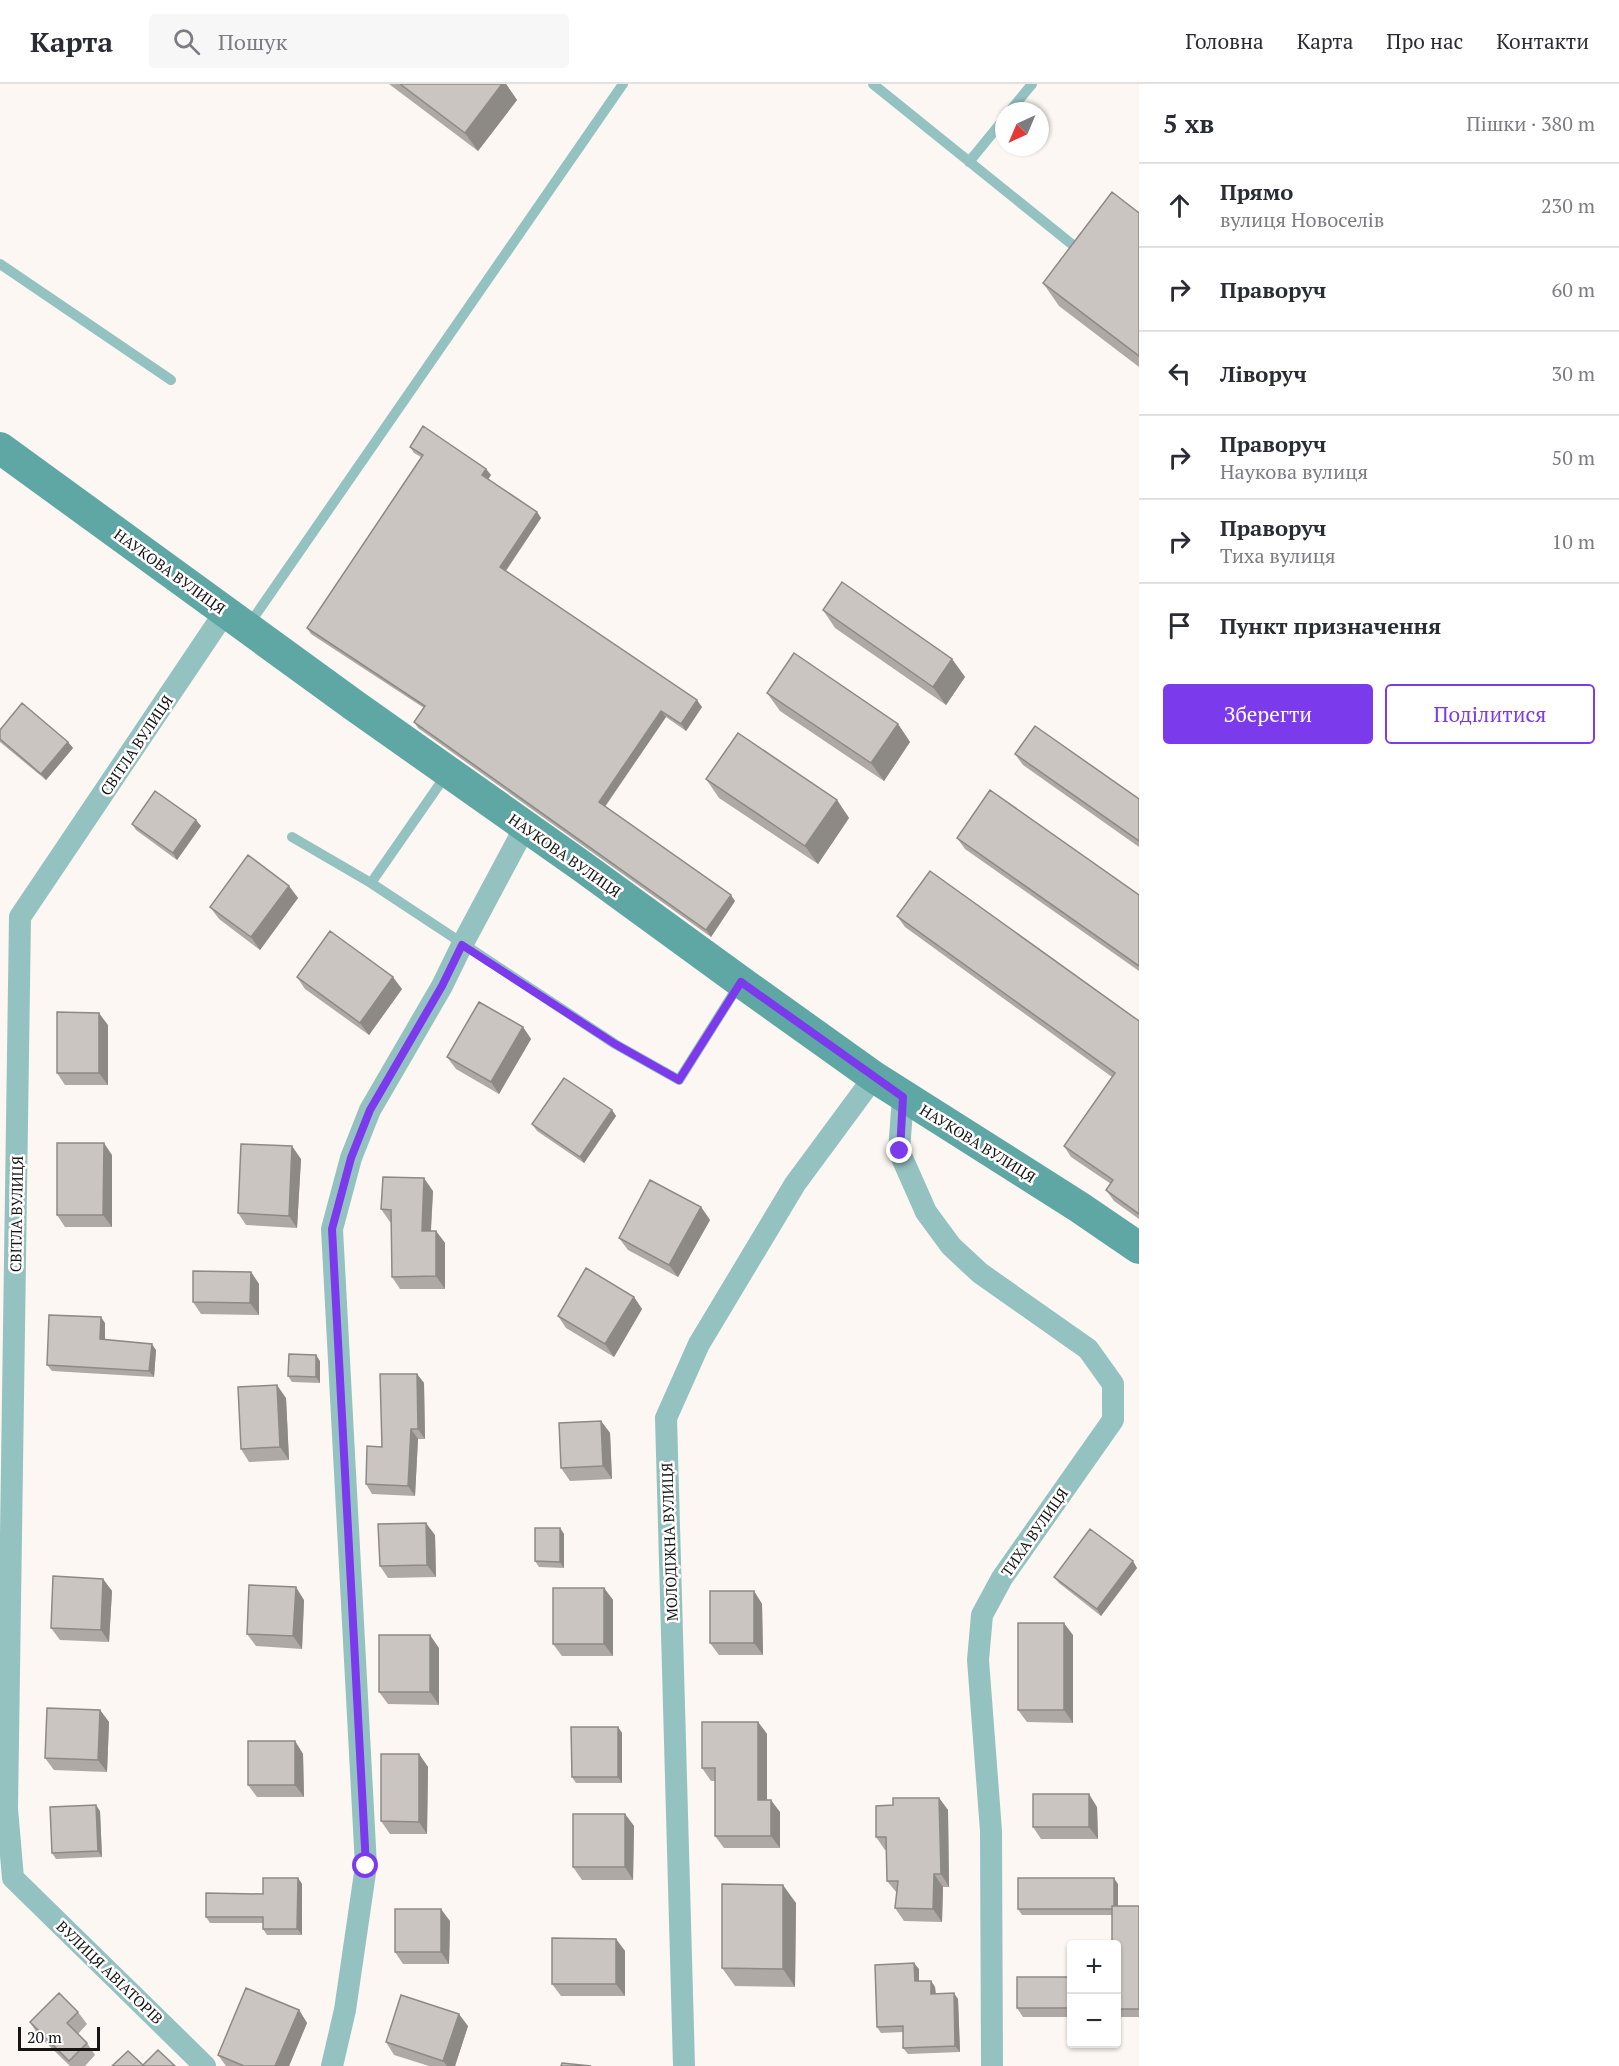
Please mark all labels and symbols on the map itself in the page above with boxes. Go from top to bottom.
north arrow [995,102,1049,156]
street label: НАУКОВА ВУЛИЦЯ [110,524,230,618]
street label: СВІТЛА ВУЛИЦЯ [95,691,177,799]
street label: НАУКОВА ВУЛИЦЯ [505,809,625,901]
street label: НАУКОВА ВУЛИЦЯ [916,1099,1040,1187]
route end [886,1137,912,1163]
street label: СВІТЛА ВУЛИЦЯ [5,1155,27,1272]
street label: МОЛОДІЖНА ВУЛИЦЯ [656,1462,682,1622]
street label: ТИХА ВУЛИЦЯ [996,1483,1072,1580]
route start [352,1852,378,1878]
street label: ВУЛИЦЯ АВІАТОРІВ [52,1916,168,2028]
scale bar [18,2024,100,2052]

